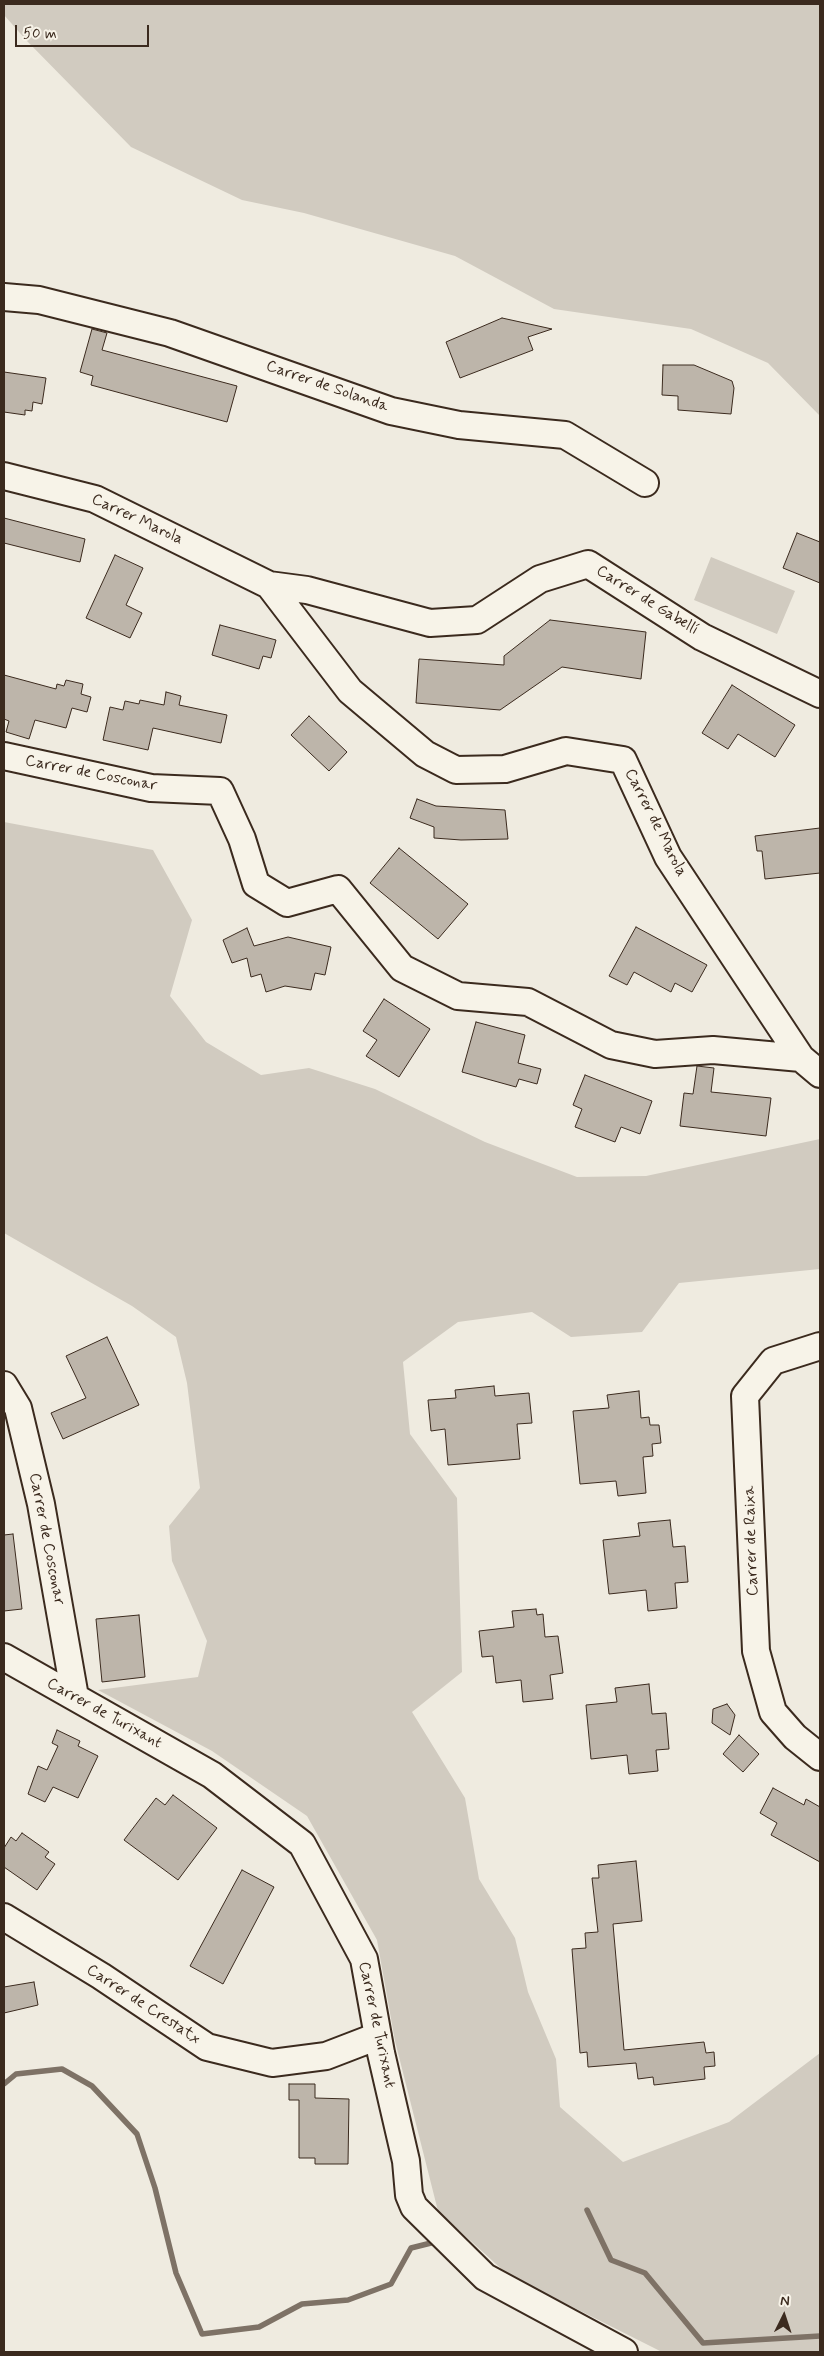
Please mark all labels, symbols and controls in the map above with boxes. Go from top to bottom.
scale bar [18,15,151,47]
text: 50 m [23,24,57,44]
street label: Carrer de Solanda [263,357,391,417]
street label: Carrer Marola [88,490,186,550]
street label: Carrer de Gabellí [592,562,702,640]
street label: Carrer de Cosconar [23,752,159,796]
street label: Carrer de Marola [619,766,691,880]
street label: Carrer de Cosconar [24,1471,68,1607]
street label: Carrer de Raixa [740,1485,764,1597]
street label: Carrer de Turixant [43,1674,165,1754]
street label: Carrer de Turixant [353,1960,399,2090]
street label: Carrer de Crestatx [82,1961,204,2049]
north arrow [759,2291,809,2341]
text: N [780,2292,790,2310]

